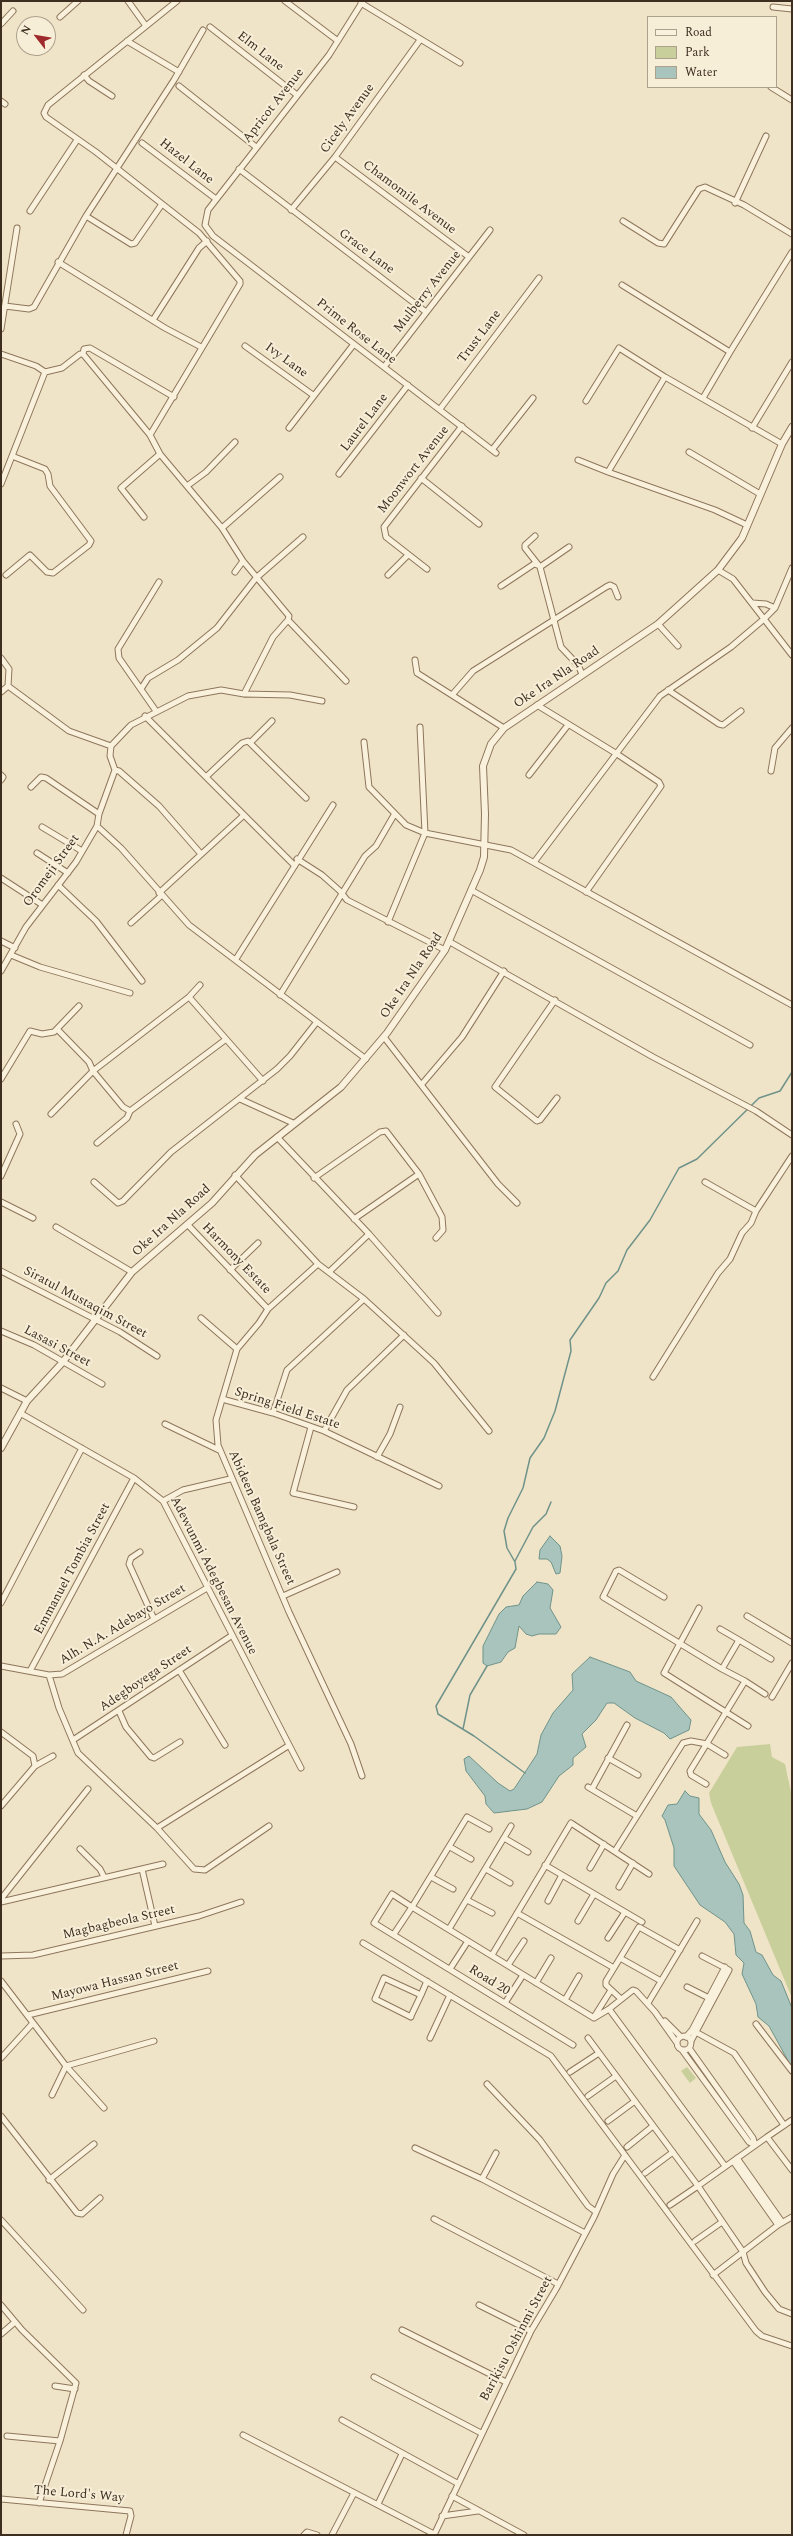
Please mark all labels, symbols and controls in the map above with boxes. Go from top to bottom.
north arrow [16,16,56,56]
legend [647,16,777,88]
text: N [17,22,36,38]
text: Road [685,23,712,42]
street label: Elm Lane [233,29,287,75]
text: Park [685,43,710,62]
text: Water [685,63,717,82]
street label: Apricot Avenue [240,66,308,146]
street label: Cicely Avenue [318,81,378,157]
street label: Hazel Lane [156,136,216,188]
street label: Chamomile Avenue [359,158,459,238]
street label: Grace Lane [335,226,397,278]
street label: Mulberry Avenue [391,248,465,336]
street label: Prime Rose Lane [313,296,399,368]
street label: Trust Lane [455,307,505,367]
street label: Ivy Lane [262,340,310,382]
street label: Laurel Lane [338,391,392,455]
street label: Moonwort Avenue [375,423,453,517]
street label: Oke Ira Nla Road [511,644,603,712]
street label: Oromeji Street [21,832,83,910]
street label: Oke Ira Nla Road [378,930,446,1022]
street label: Oke Ira Nla Road [130,1182,214,1260]
street label: Harmony Estate [198,1220,274,1298]
street label: Siratul Mustaqim Street [21,1264,149,1342]
street label: Lasasi Street [21,1323,93,1371]
street label: Spring Field Estate [232,1385,342,1433]
street label: Abideen Bamgbala Street [224,1448,298,1588]
street label: Adewunmi Adegbesan Avenue [166,1494,260,1658]
street label: Emmanuel Tombia Street [32,1501,114,1637]
street label: Alh. N.A. Adebayo Street [57,1581,189,1669]
street label: Adegboyega Street [97,1642,195,1716]
street label: Magbagbeola Street [61,1902,177,1944]
street label: Mayowa Hassan Street [50,1959,180,2005]
street label: Road 20 [466,1962,512,2000]
street label: Barikisu Oshinmi Street [477,2274,557,2404]
street label: The Lord's Way [33,2483,125,2507]

